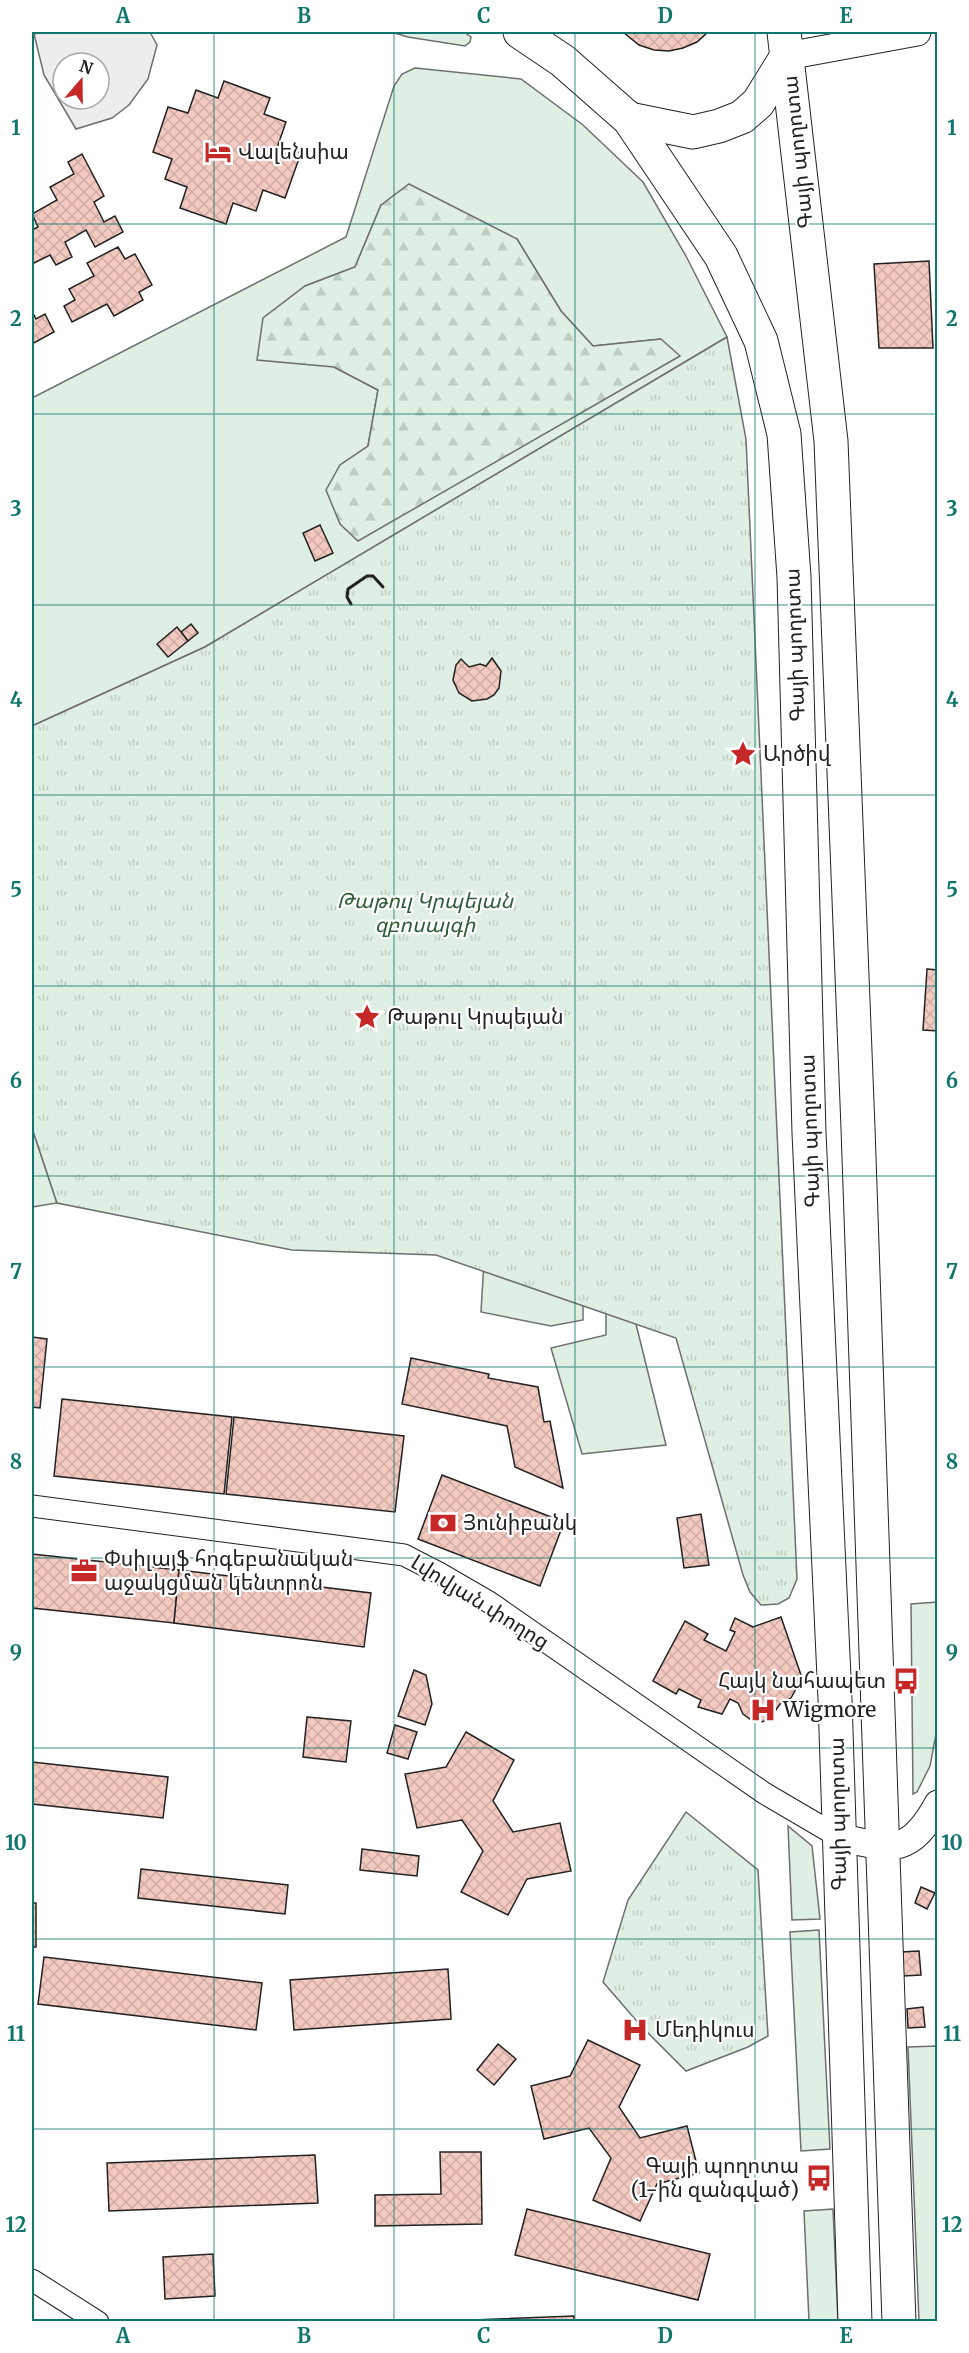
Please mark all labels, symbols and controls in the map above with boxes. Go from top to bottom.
text: A [115,3,131,28]
text: B [297,3,311,28]
text: C [477,3,491,28]
text: D [657,3,673,28]
text: E [839,3,853,28]
north arrow [51,51,111,111]
text: N [77,55,96,79]
street label: Գայի պողոտա [776,74,819,230]
text: 1 [11,115,21,140]
text: 1 [947,115,957,140]
hotel icon: Վալենսիա [203,137,233,167]
place label: Վալենսիա [238,138,349,165]
text: 2 [10,306,22,331]
text: 2 [946,306,958,331]
text: 3 [10,496,22,521]
text: 3 [946,496,958,521]
street label: Գայի պողոտա [778,568,811,722]
text: 4 [10,687,23,712]
text: 4 [946,687,959,712]
place icon: Արծիվ [728,739,758,769]
place label: Արծիվ [763,740,831,767]
text: 5 [10,877,22,902]
text: 5 [946,877,958,902]
park label: Թաթուլ Կրպեյան զբոսայգի [337,887,515,938]
place icon: Թաթուլ Կրպեյան [352,1002,382,1032]
place label: Թաթուլ Կրպեյան [387,1003,564,1030]
street label: Գայի պողոտա [793,1054,826,1208]
text: 6 [10,1068,22,1093]
text: 6 [946,1068,958,1093]
text: 7 [10,1259,22,1284]
text: 7 [946,1259,958,1284]
text: 8 [10,1449,22,1474]
text: 8 [946,1449,958,1474]
bank icon: Յունիբանկ [428,1508,458,1538]
place label: Յունիբանկ [463,1509,577,1536]
place label: Փսիլայֆ հոգեբանական աջակցման կենտրոն [104,1545,353,1596]
street label: Լվովյան փողոց [406,1548,554,1655]
office icon: Փսիլայֆ հոգեբանական աջակցման կենտրոն [69,1556,99,1586]
text: 9 [10,1640,22,1665]
text: 9 [946,1640,958,1665]
bus stop icon: Հայկ նահապետ [891,1666,921,1696]
place label: Հայկ նահապետ [718,1667,886,1694]
hospital icon: Wigmore [748,1695,778,1725]
place label: Wigmore [782,1696,876,1723]
street label: Գայի պողոտա [823,1737,852,1891]
text: 10 [5,1830,27,1855]
text: 10 [941,1830,963,1855]
hospital icon: Մեդիկուս [620,2015,650,2045]
place label: Մեդիկուս [655,2016,755,2043]
text: 11 [7,2021,25,2046]
text: 11 [943,2021,961,2046]
place label: Գայի պողոտա (1-ին զանգված) [631,2152,799,2203]
bus stop icon: Գայի պողոտա (1-ին զանգված) [804,2163,834,2193]
text: 12 [6,2212,27,2237]
text: 12 [942,2212,963,2237]
text: A [115,2323,131,2348]
text: B [297,2323,311,2348]
text: C [477,2323,491,2348]
text: D [657,2323,673,2348]
text: E [839,2323,853,2348]

